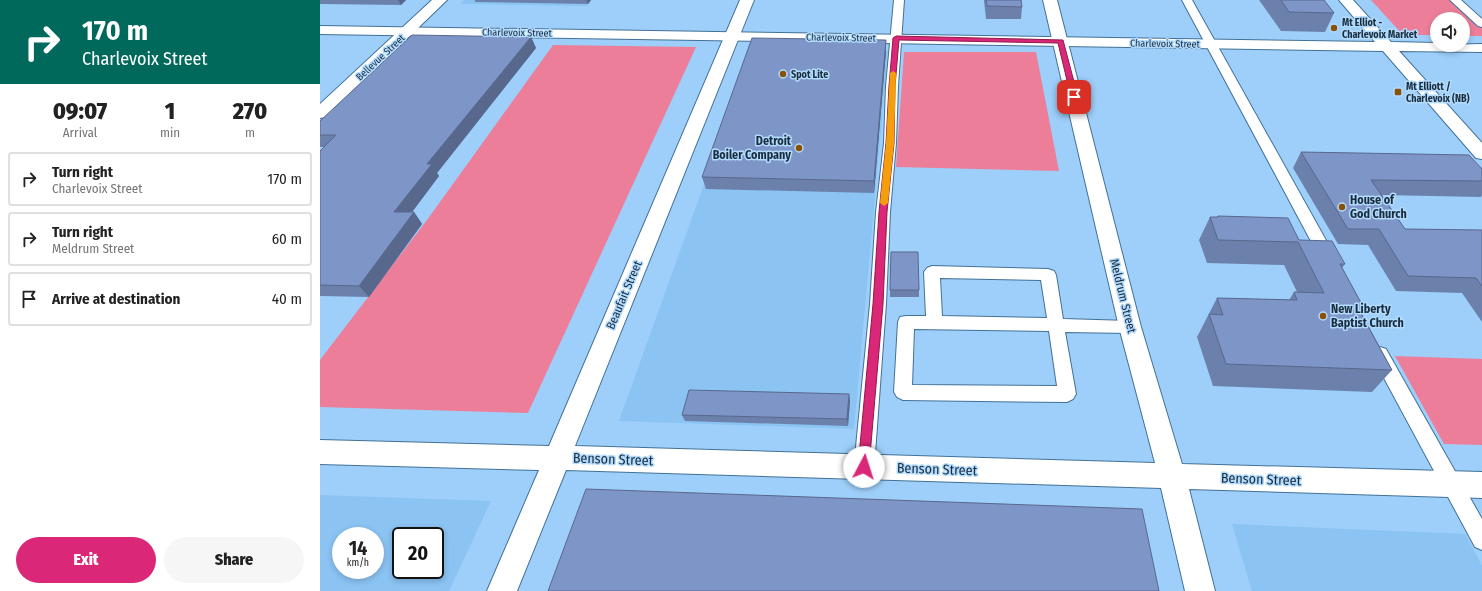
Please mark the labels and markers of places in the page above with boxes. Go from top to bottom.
place label: Mt Elliot - Charlevoix Market [1342,17,1418,41]
marker: Mt Elliot - Charlevoix Market [1329,23,1339,33]
marker: Spot Lite [778,69,788,79]
place label: Spot Lite [791,69,828,81]
pin [1057,80,1091,114]
place label: Mt Elliott / Charlevoix (NB) [1406,81,1470,105]
marker: Mt Elliott / Charlevoix (NB) [1393,87,1403,97]
place label: Detroit Boiler Company [713,134,792,162]
marker: Detroit Boiler Company [794,143,804,153]
place label: House of God Church [1350,193,1407,221]
marker: House of God Church [1337,202,1347,212]
place label: New Liberty Baptist Church [1331,302,1404,330]
marker: New Liberty Baptist Church [1318,311,1328,321]

